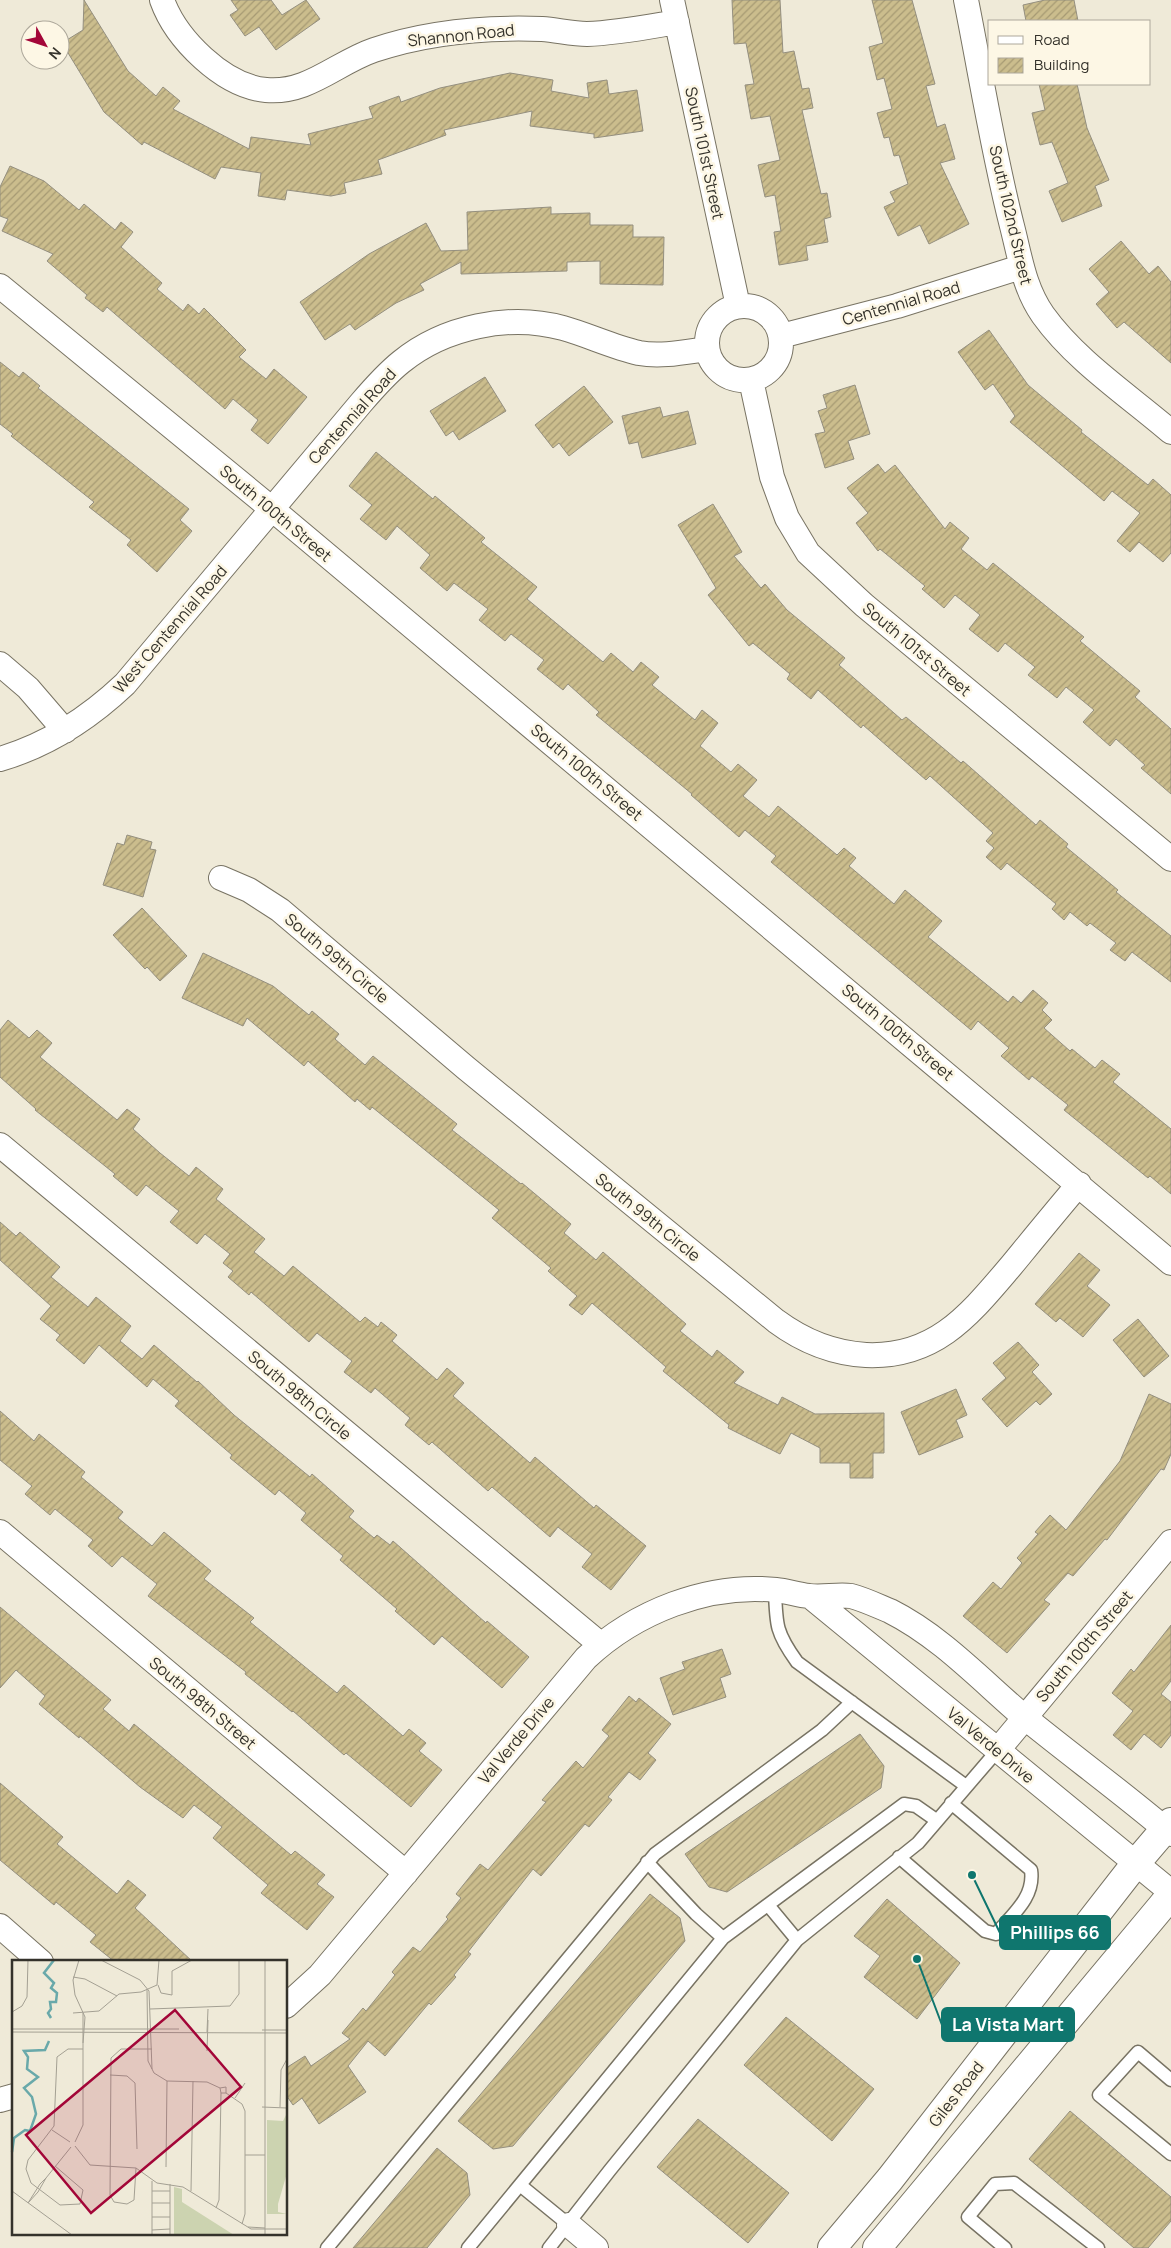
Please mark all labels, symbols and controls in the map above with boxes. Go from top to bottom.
street label: Shannon Road [406,18,516,52]
north arrow [20,20,70,70]
legend [988,20,1151,85]
text: Road [1034,29,1070,50]
text: N [45,44,66,64]
text: Building [1034,54,1089,75]
street label: South 101st Street [680,85,730,221]
street label: South 102nd Street [984,143,1038,287]
street label: Centennial Road [839,276,963,330]
street label: Centennial Road [303,363,401,469]
street label: South 100th Street [215,460,337,566]
street label: West Centennial Road [108,560,232,698]
street label: South 101st Street [858,597,976,701]
street label: South 100th Street [526,719,648,825]
street label: South 99th Circle [280,908,394,1008]
street label: South 100th Street [837,979,959,1085]
street label: South 99th Circle [591,1168,705,1266]
street label: South 98th Circle [244,1345,356,1445]
street label: South 100th Street [1031,1585,1137,1707]
street label: South 98th Street [145,1652,261,1754]
street label: Val Verde Drive [473,1692,559,1788]
street label: Val Verde Drive [943,1702,1039,1788]
callout: Phillips 66 [1000,1916,1110,1949]
text: Phillips 66 [1010,1920,1100,1944]
inset map [12,1960,288,2236]
callout: La Vista Mart [942,2008,1074,2041]
text: La Vista Mart [952,2012,1064,2036]
street label: Giles Road [923,2057,989,2131]

